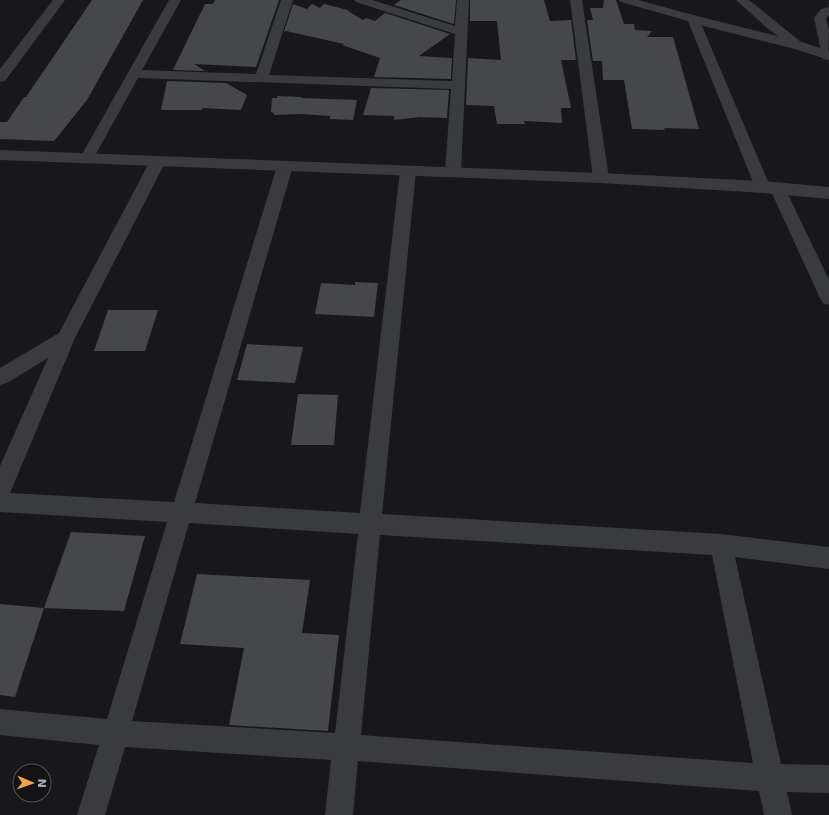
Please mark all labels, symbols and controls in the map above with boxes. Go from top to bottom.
north arrow [12,763,52,803]
text: N [35,778,48,788]

